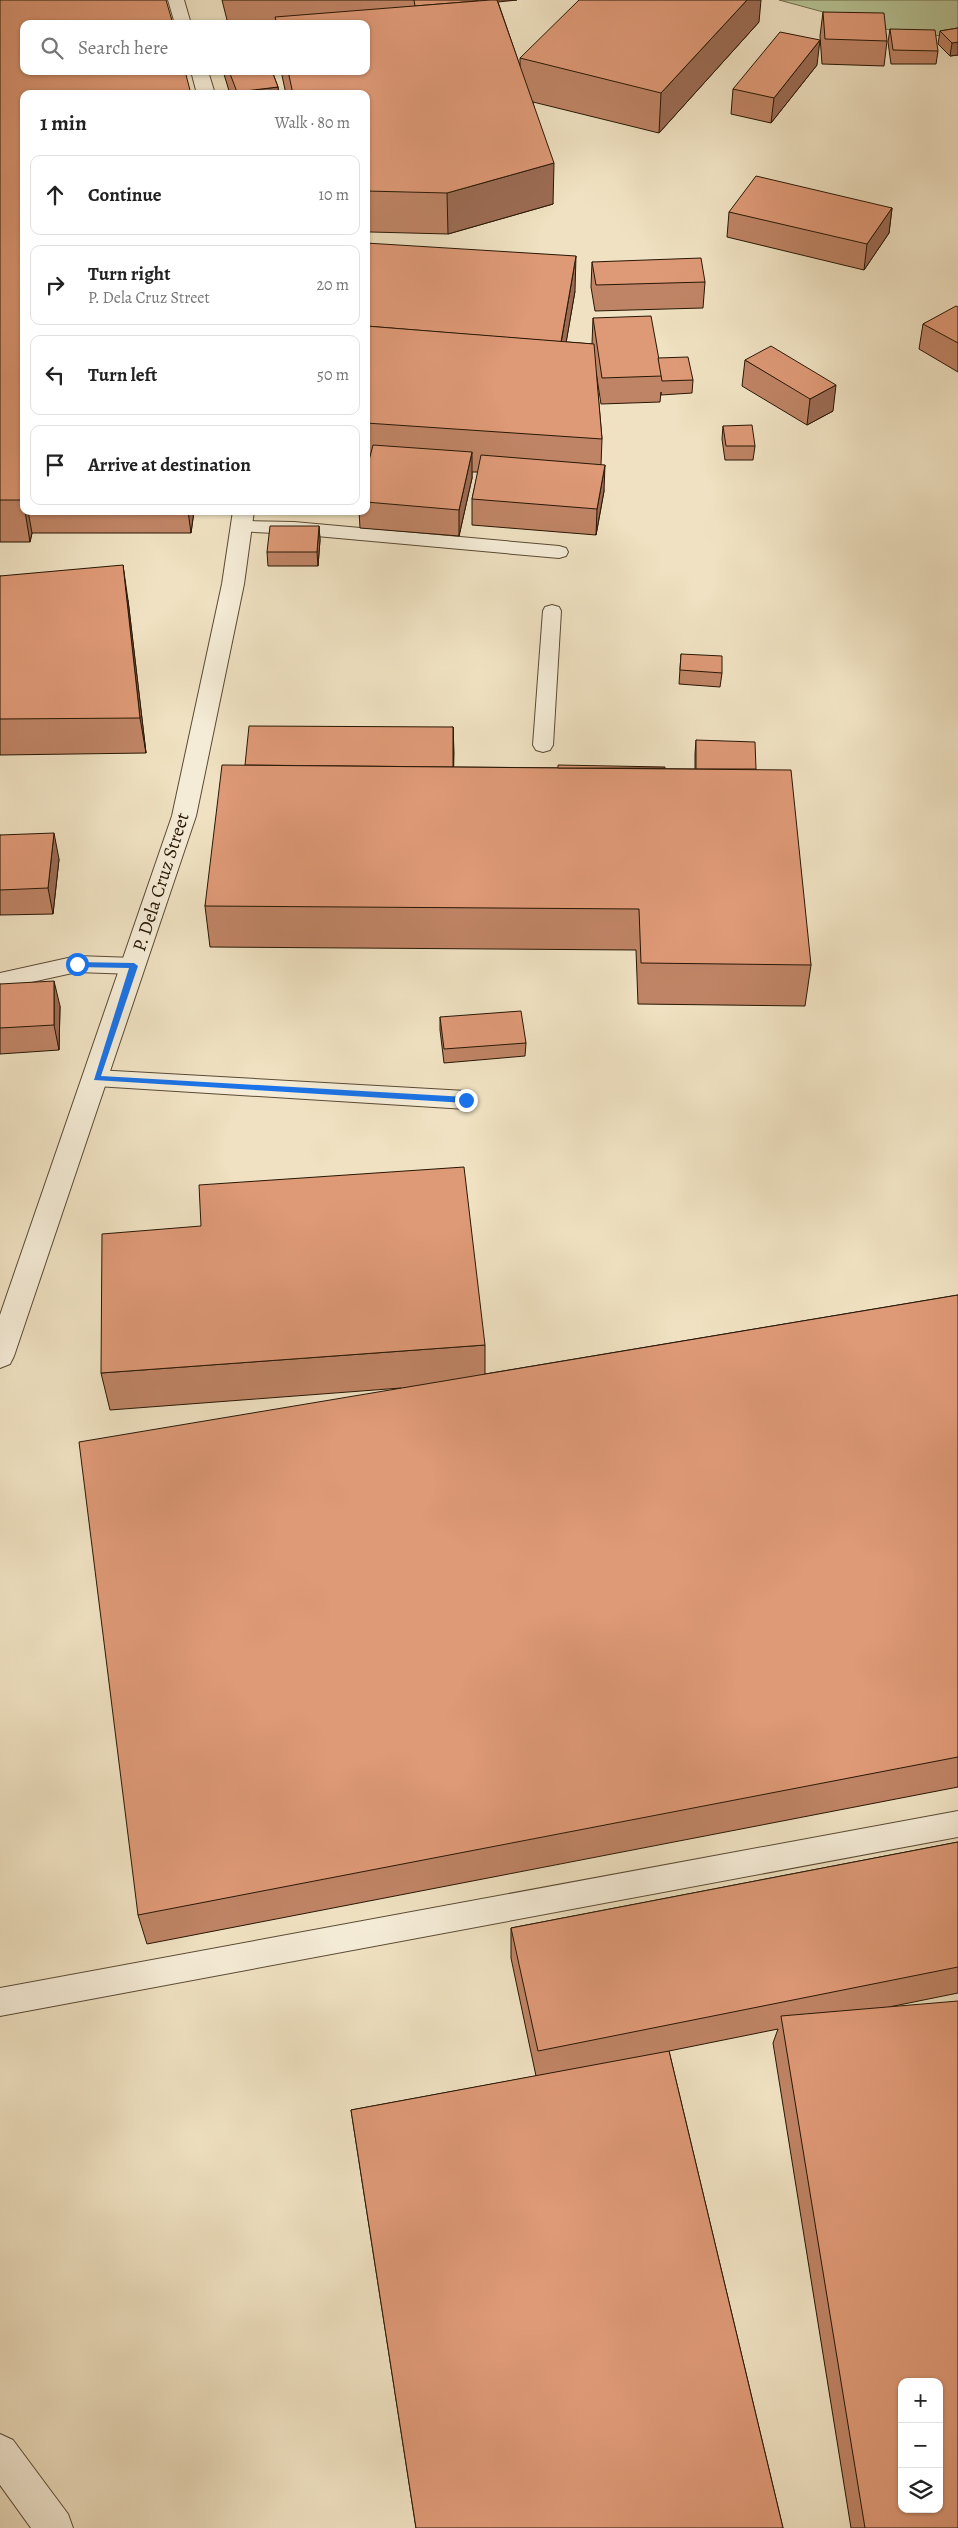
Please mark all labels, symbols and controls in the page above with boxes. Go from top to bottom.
search box [20,20,370,75]
icon: search [38,34,66,62]
text: Search here [78,35,168,61]
text: 1 min [40,109,87,137]
text: Walk · 80 m [275,112,350,134]
icon: ahead [41,181,69,209]
text: Continue [88,182,162,208]
text: 10 m [319,184,349,206]
text: Turn right [88,261,170,287]
icon: right [41,271,69,299]
text: 20 m [316,274,349,296]
text: P. Dela Cruz Street [88,287,210,309]
icon: left [41,361,69,389]
text: Turn left [88,362,157,388]
text: 50 m [317,364,349,386]
icon: arrive [41,451,69,479]
text: Arrive at destination [88,452,251,478]
street label: P. Dela Cruz Street [126,809,196,955]
route start [66,953,89,976]
route end [455,1089,478,1112]
map controls [898,2378,943,2513]
button: + [898,2378,943,2423]
button: − [898,2423,943,2468]
button: layers [898,2468,943,2513]

